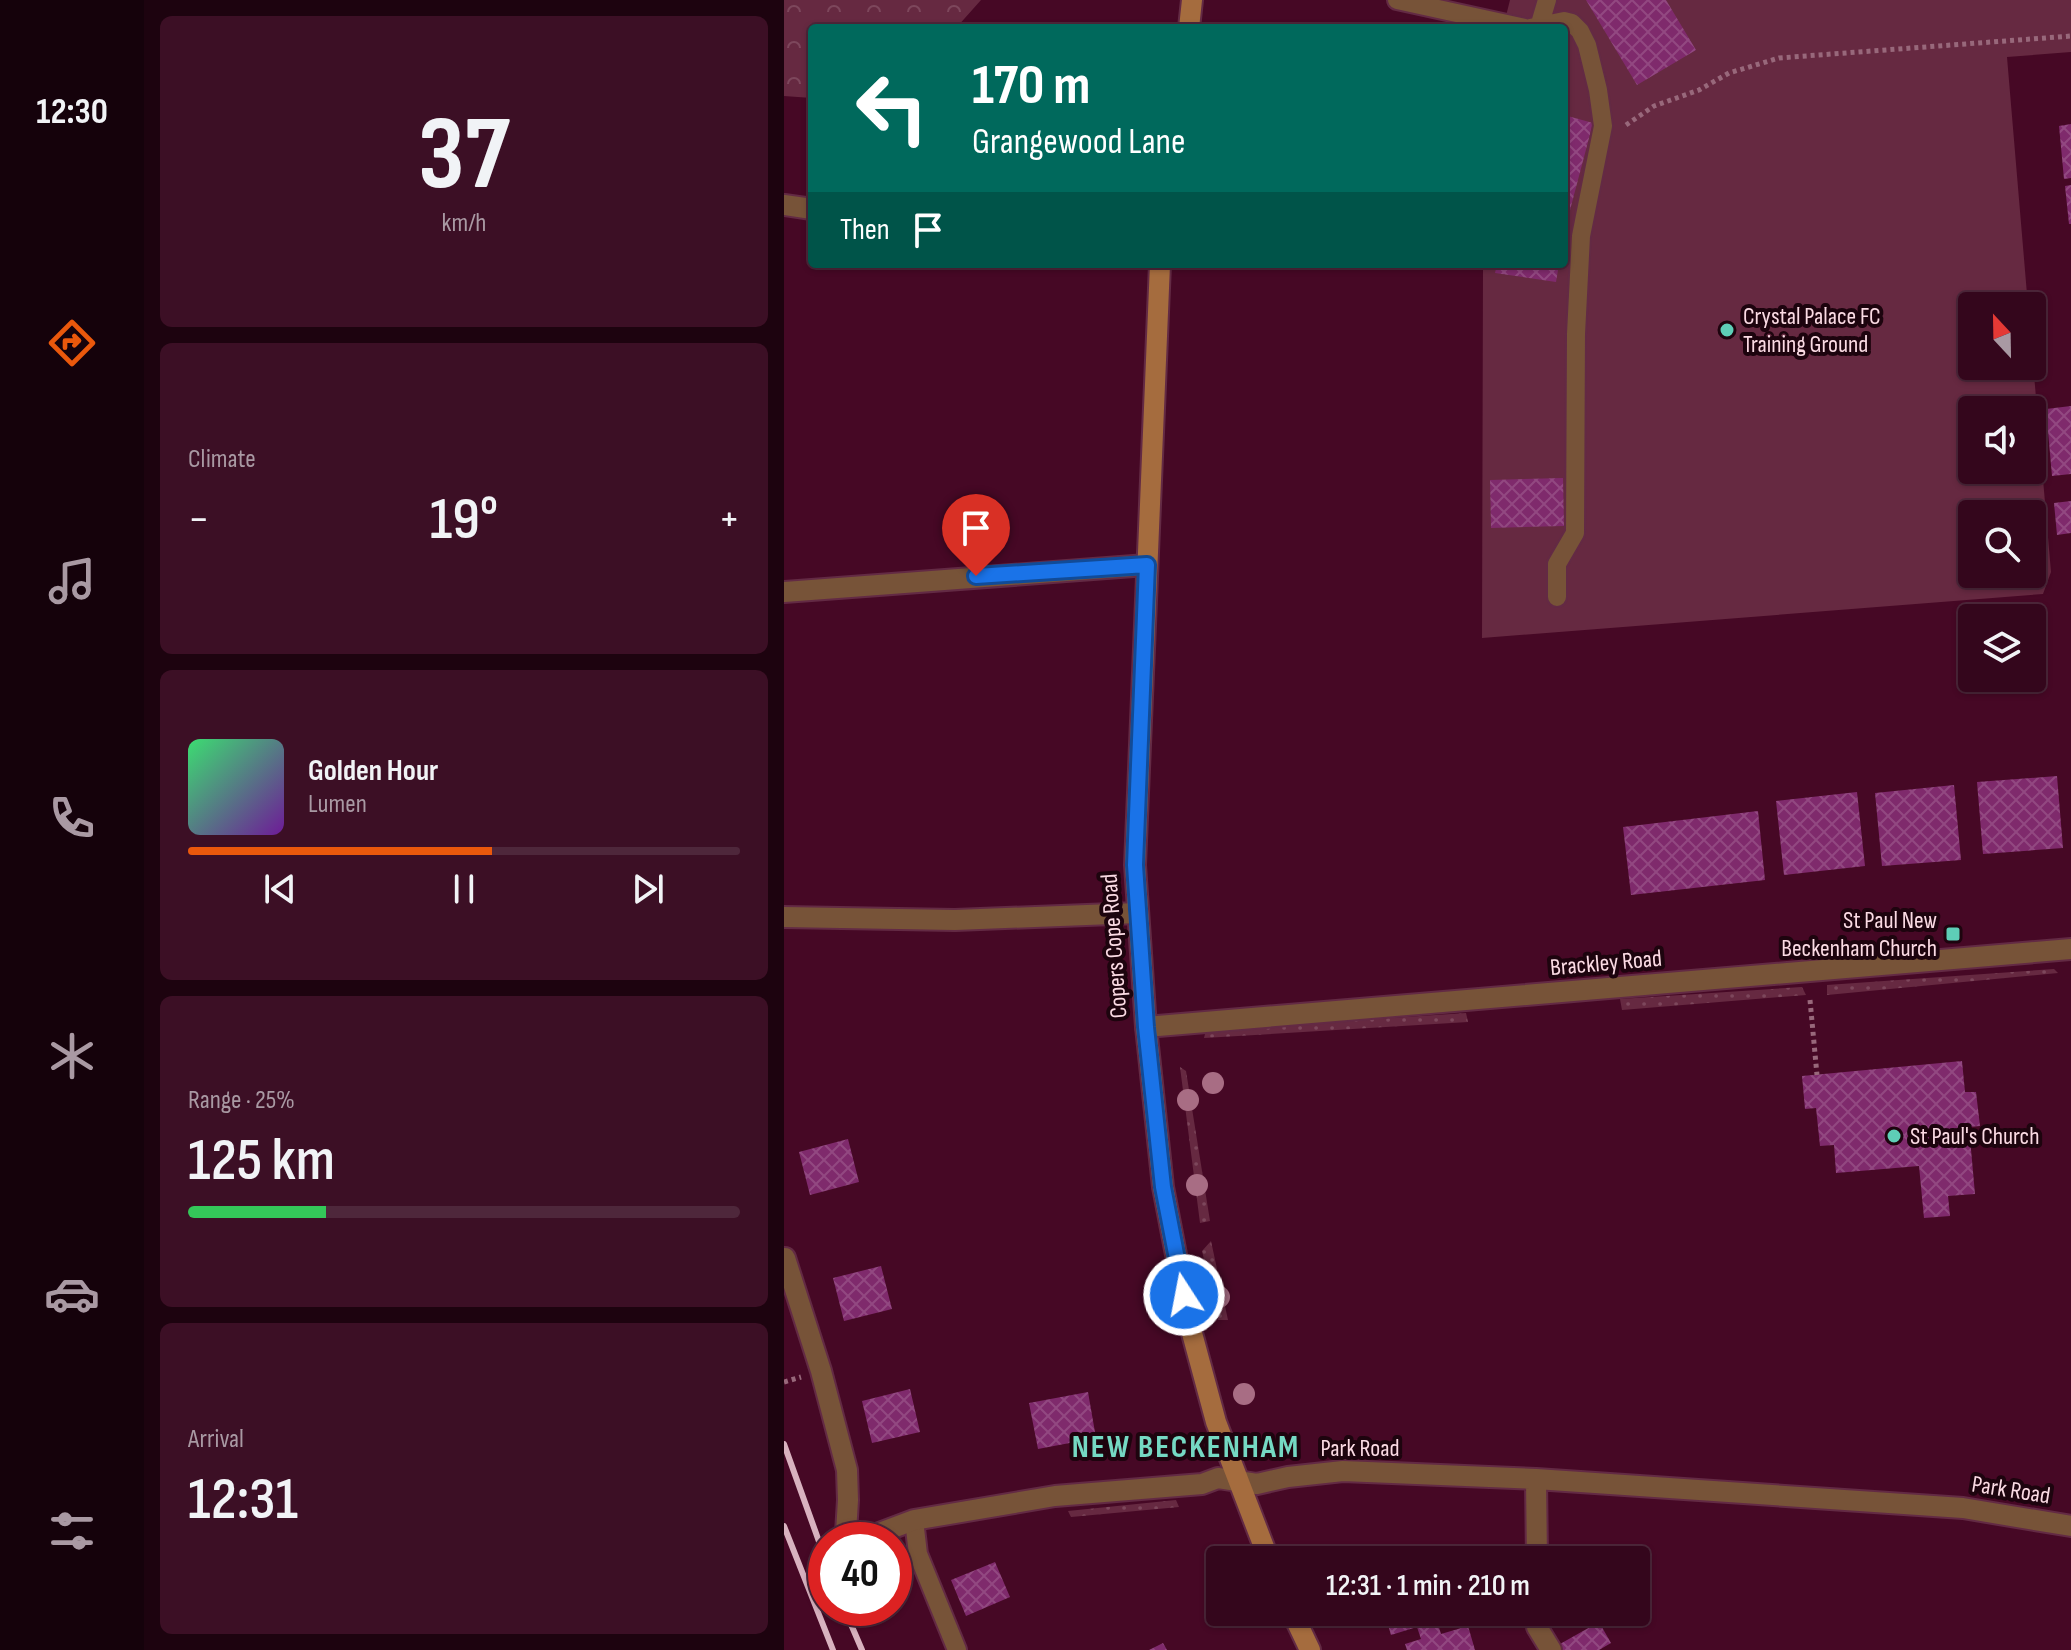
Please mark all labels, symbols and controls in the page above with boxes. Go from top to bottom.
text: 170 m [972,53,1090,120]
icon: left [840,56,944,160]
text: 12:30 [36,91,108,134]
text: 37 [418,93,510,218]
text: Grangewood Lane [972,121,1185,164]
text: km/h [442,208,486,239]
icon: arrive [906,208,950,252]
text: Then [840,212,890,248]
north arrow [1958,292,2046,380]
map controls [1958,292,2046,692]
place label: Crystal Palace FC Training Ground [1743,302,1881,359]
icon: directions [44,315,100,371]
marker: Crystal Palace FC Training Ground [1718,321,1736,339]
button: sound [1958,396,2046,484]
text: Climate [188,444,256,475]
text: 19° [430,484,498,556]
text: − [188,493,210,546]
text: + [718,493,740,546]
pin [942,494,1010,576]
button: search [1958,500,2046,588]
icon: arrive [954,506,998,550]
icon: music [44,553,100,609]
button: layers [1958,604,2046,692]
text: Golden Hour [308,753,438,789]
text: Lumen [308,789,367,820]
icon: phone [44,790,100,846]
icon: previous [258,867,302,911]
icon: pause [442,867,486,911]
icon: next [626,867,670,911]
street label: Copers Cope Road [1094,873,1134,1019]
place label: St Paul New Beckenham Church [1781,906,1937,963]
marker: St Paul New Beckenham Church [1944,925,1962,943]
street label: Brackley Road [1549,944,1663,982]
icon: climate [44,1028,100,1084]
text: Range · 25% [188,1085,295,1116]
place label: St Paul's Church [1910,1122,2039,1151]
text: 125 km [188,1125,335,1197]
marker: St Paul's Church [1885,1127,1903,1145]
position arrow [1142,1253,1226,1337]
icon: car [44,1266,100,1322]
text: Arrival [188,1424,244,1455]
district label: NEW BECKENHAM [1072,1428,1300,1467]
street label: Park Road [1321,1434,1399,1463]
text: 12:31 [188,1464,298,1536]
street label: Park Road [1970,1470,2052,1510]
icon: filters [44,1503,100,1559]
speed limit sign: 40 [808,1522,912,1626]
text: 12:31 · 1 min · 210 m [1326,1568,1530,1604]

